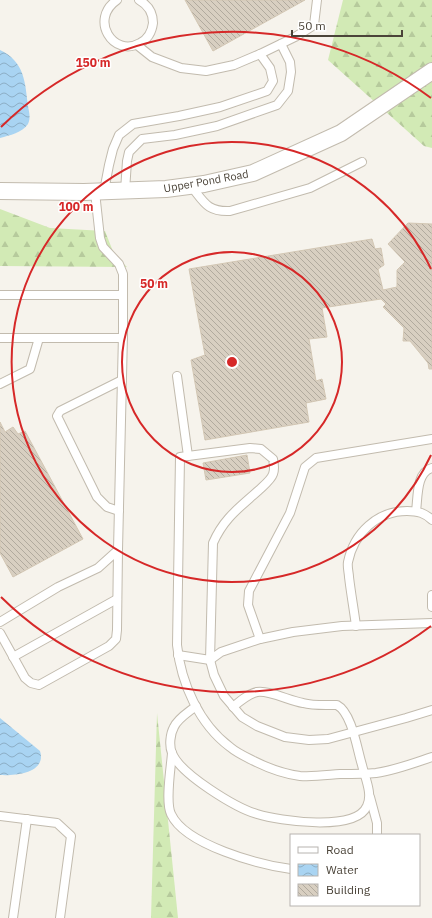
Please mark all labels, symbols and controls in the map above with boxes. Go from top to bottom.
scale bar [292,12,402,38]
text: 50 m [298,18,326,33]
text: 150 m [75,55,111,70]
street label: Upper Pond Road [162,167,250,195]
text: 100 m [58,199,94,214]
text: 50 m [140,276,168,291]
centre of rings [225,355,239,369]
legend [290,834,420,906]
text: Road [326,842,354,857]
text: Water [326,862,359,877]
text: Building [326,882,371,897]

